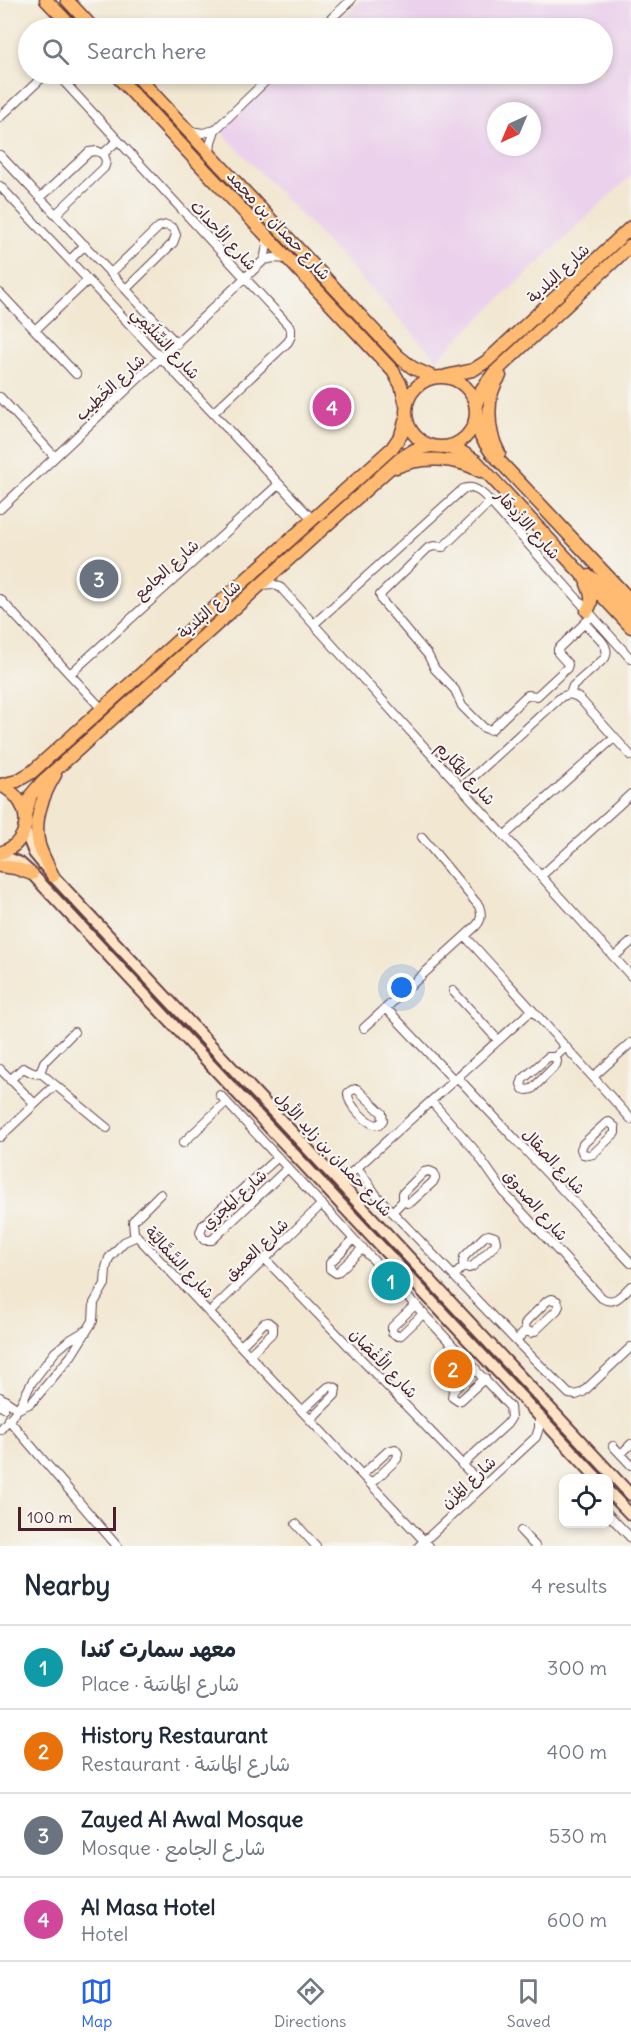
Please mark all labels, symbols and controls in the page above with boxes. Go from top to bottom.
search box [18,18,613,84]
icon: search [39,35,72,68]
text: Search here [87,37,206,65]
north arrow [487,102,541,156]
street label: شارع حمدان بن محمد [221,166,335,285]
street label: شارع الأحداث [185,196,262,276]
street label: شارع البلدية [523,239,595,308]
street label: شارع السِّلَيْمِي [124,303,204,386]
street label: شارع الخَطِيب [71,350,150,426]
pin: 4 [312,384,352,430]
street label: شارع الازْدِهَار [489,484,565,565]
street label: شارع الجامع [129,535,204,605]
pin: 3 [80,556,118,602]
street label: شارع البلدية [173,575,246,644]
street label: شارع المَكَارِم [430,737,500,811]
your location [387,973,416,1002]
street label: شارع حمدان بن زايد الأول [270,1087,397,1222]
street label: شارع الصقال [517,1124,590,1200]
street label: شارع المجزي [197,1165,272,1235]
street label: شارع الصدوق [498,1165,572,1246]
street label: شارع العميق [220,1214,294,1286]
street label: شارع السَّمَّالِيَّة [140,1222,219,1304]
pin: 1 [372,1258,410,1304]
street label: شارع الأَغْصَان [344,1322,424,1403]
pin: 2 [434,1346,472,1392]
street label: شارع المُزْن [436,1451,501,1514]
map controls [559,1474,613,1528]
button: locate [559,1474,613,1528]
scale bar [18,1504,116,1532]
text: 100 m [27,1507,72,1527]
text: Nearby [24,1569,110,1602]
text: 4 results [531,1573,607,1598]
text: معهد سمارت كندا [81,1635,236,1663]
text: 1 [40,1655,47,1680]
text: 300 m [547,1655,607,1680]
text: Place · شارع المَاسَة [81,1671,239,1696]
text: History Restaurant [81,1721,268,1749]
text: 2 [38,1739,49,1764]
text: 400 m [547,1739,607,1764]
text: Restaurant · شارع المَاسَة [81,1751,290,1776]
text: Zayed Al Awal Mosque [81,1805,303,1833]
text: 3 [38,1823,49,1848]
text: 530 m [549,1823,607,1848]
text: Mosque · شارع الجامع [81,1835,265,1860]
text: Al Masa Hotel [81,1893,215,1921]
text: 4 [38,1907,49,1932]
text: 600 m [547,1907,607,1932]
text: Hotel [81,1921,128,1946]
tab: Map [80,1975,113,2031]
tab: Directions [274,1975,346,2031]
tab: Saved [507,1975,551,2031]

